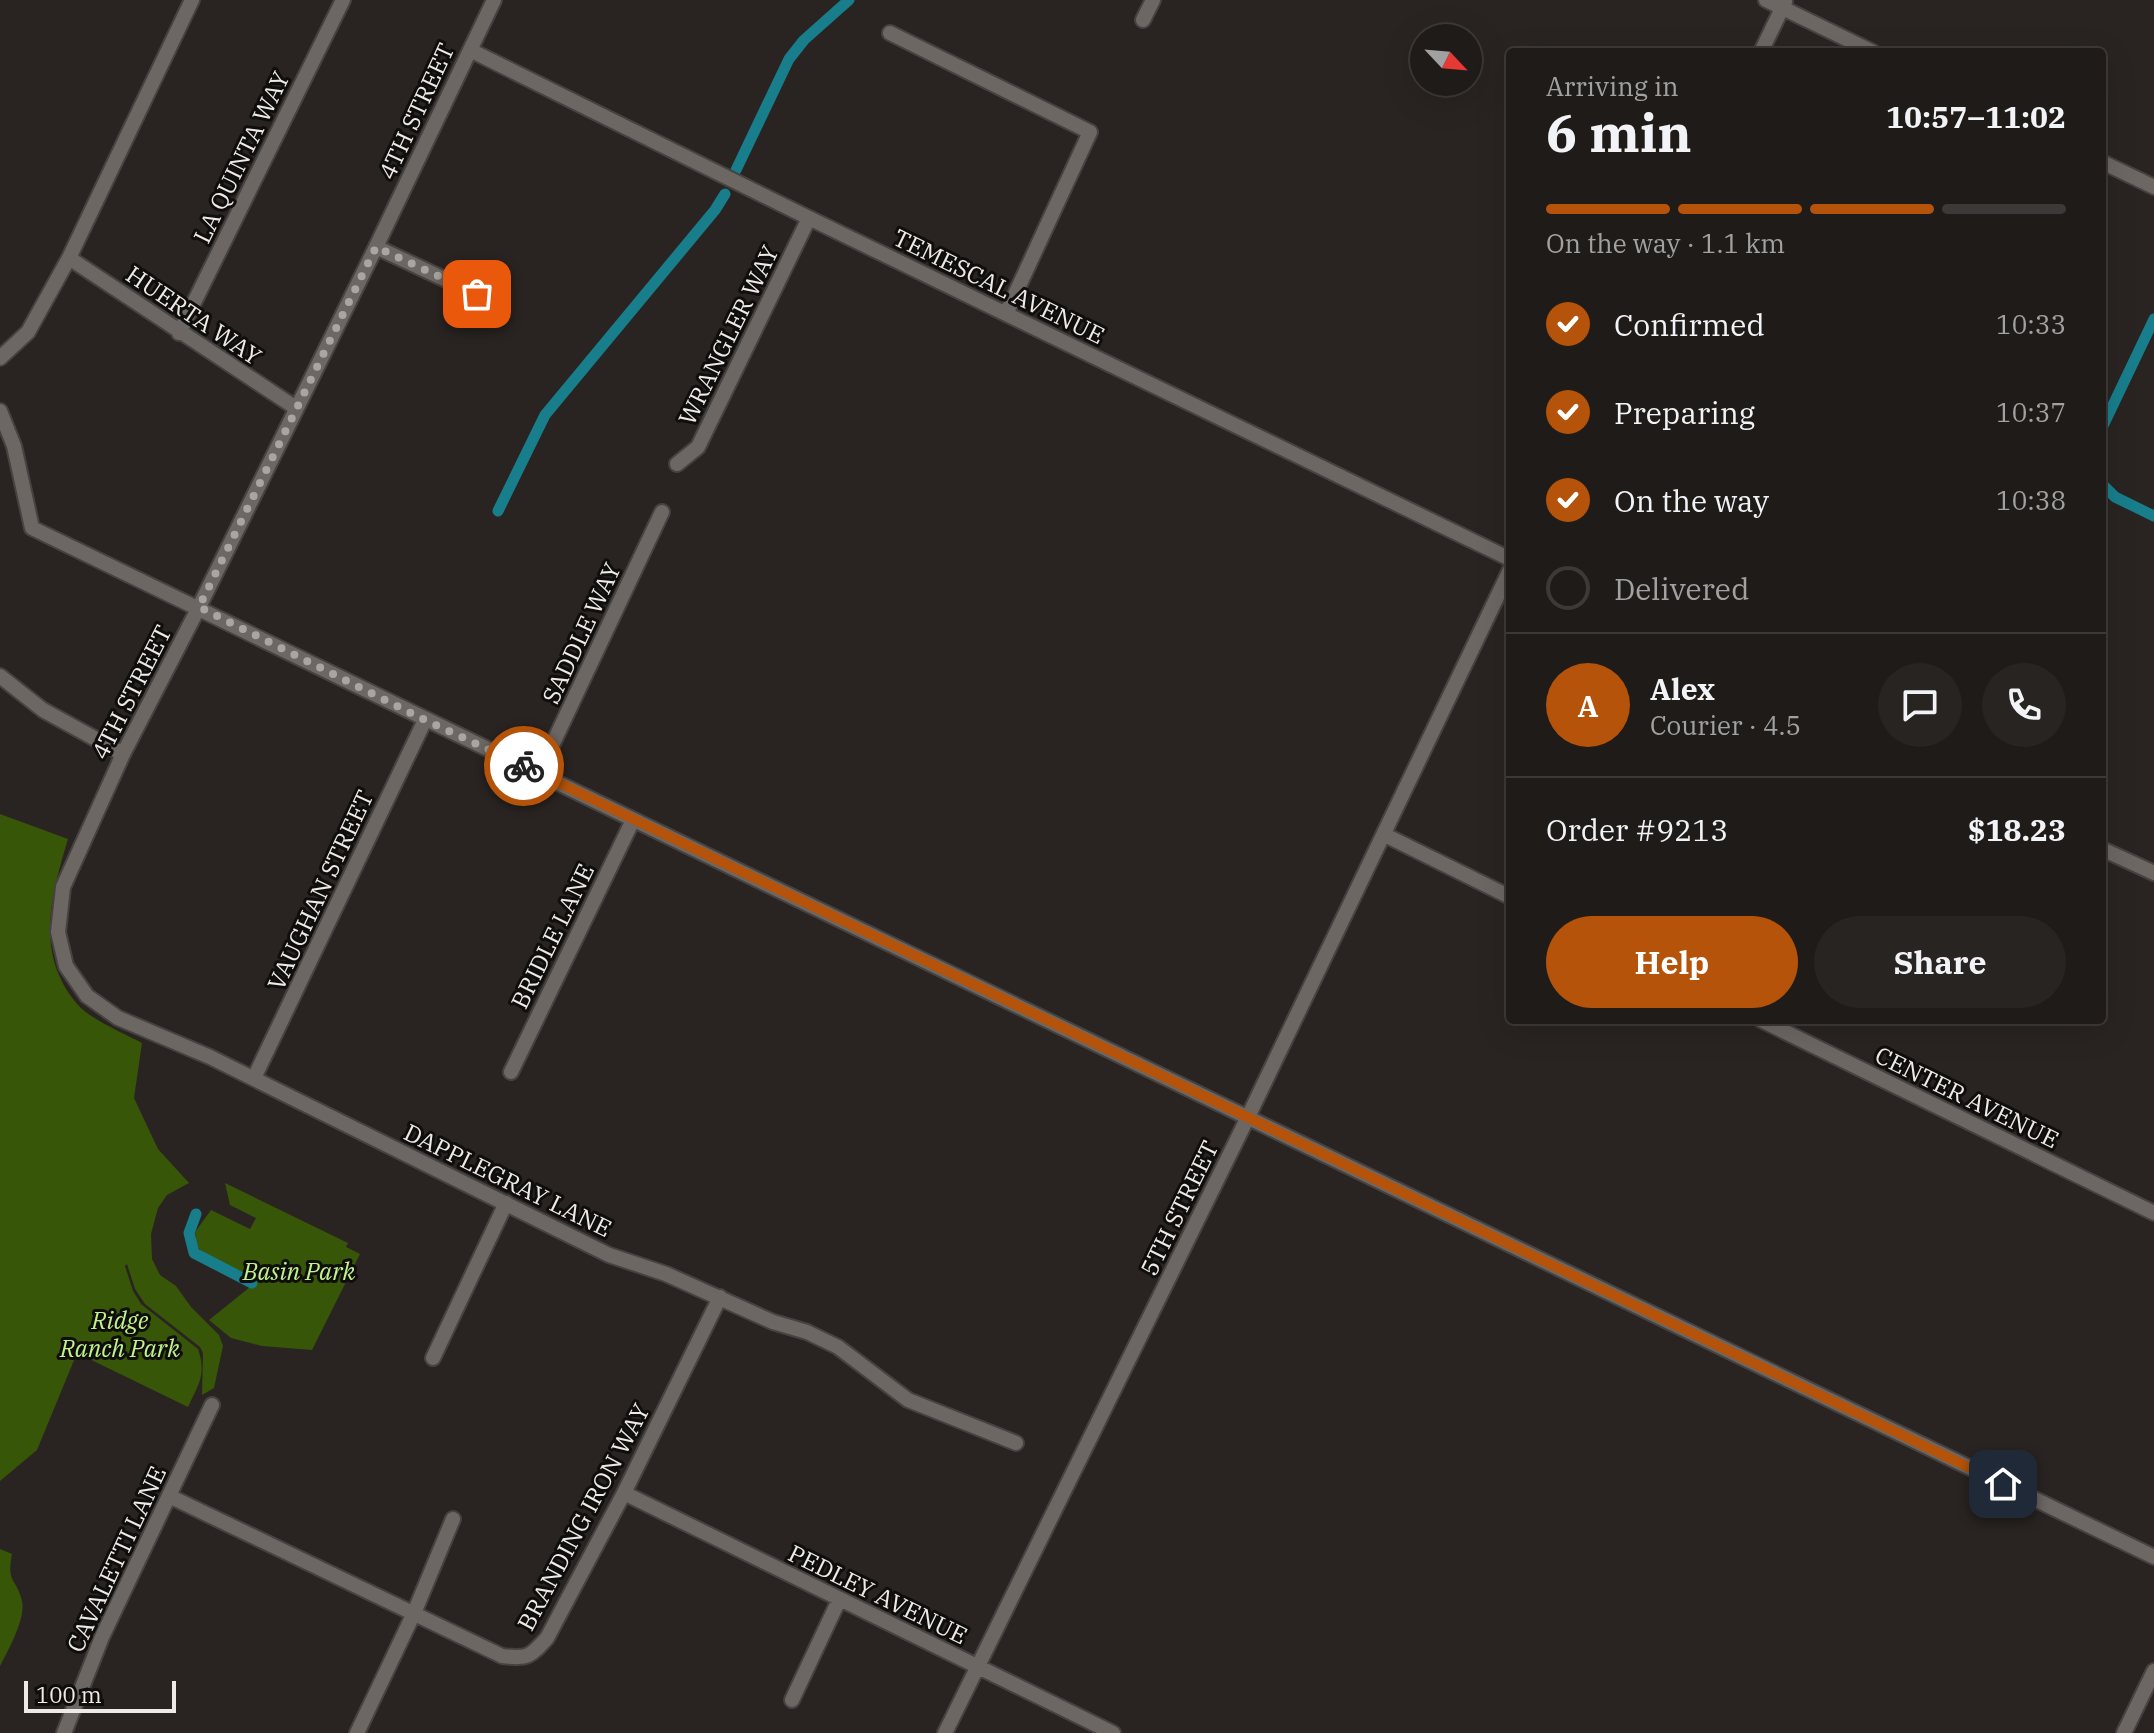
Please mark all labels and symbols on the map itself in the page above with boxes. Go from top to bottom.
north arrow [1410,24,1482,96]
street label: 4TH STREET [371,38,461,184]
street label: LA QUINTA WAY [186,66,296,248]
street label: TEMESCAL AVENUE [888,221,1110,351]
street label: WRANGLER WAY [671,240,785,430]
street label: HUERTA WAY [120,258,268,372]
pin [443,260,511,328]
street label: SADDLE WAY [534,557,628,709]
street label: 4TH STREET [83,619,179,765]
courier [484,726,564,806]
street label: VAUGHAN STREET [260,785,380,995]
street label: BRIDLE LANE [503,858,601,1014]
street label: CENTER AVENUE [1870,1039,2064,1155]
street label: DAPPLEGRAY LANE [399,1116,617,1244]
street label: 5TH STREET [1133,1135,1225,1281]
park label: Basin Park [242,1255,356,1287]
park label: Ridge Ranch Park [59,1304,180,1364]
street label: BRANDING IRON WAY [510,1398,656,1636]
pin [1969,1450,2037,1518]
street label: CAVALETTI LANE [59,1461,173,1657]
street label: PEDLEY AVENUE [783,1537,973,1651]
scale bar [24,1677,176,1713]

